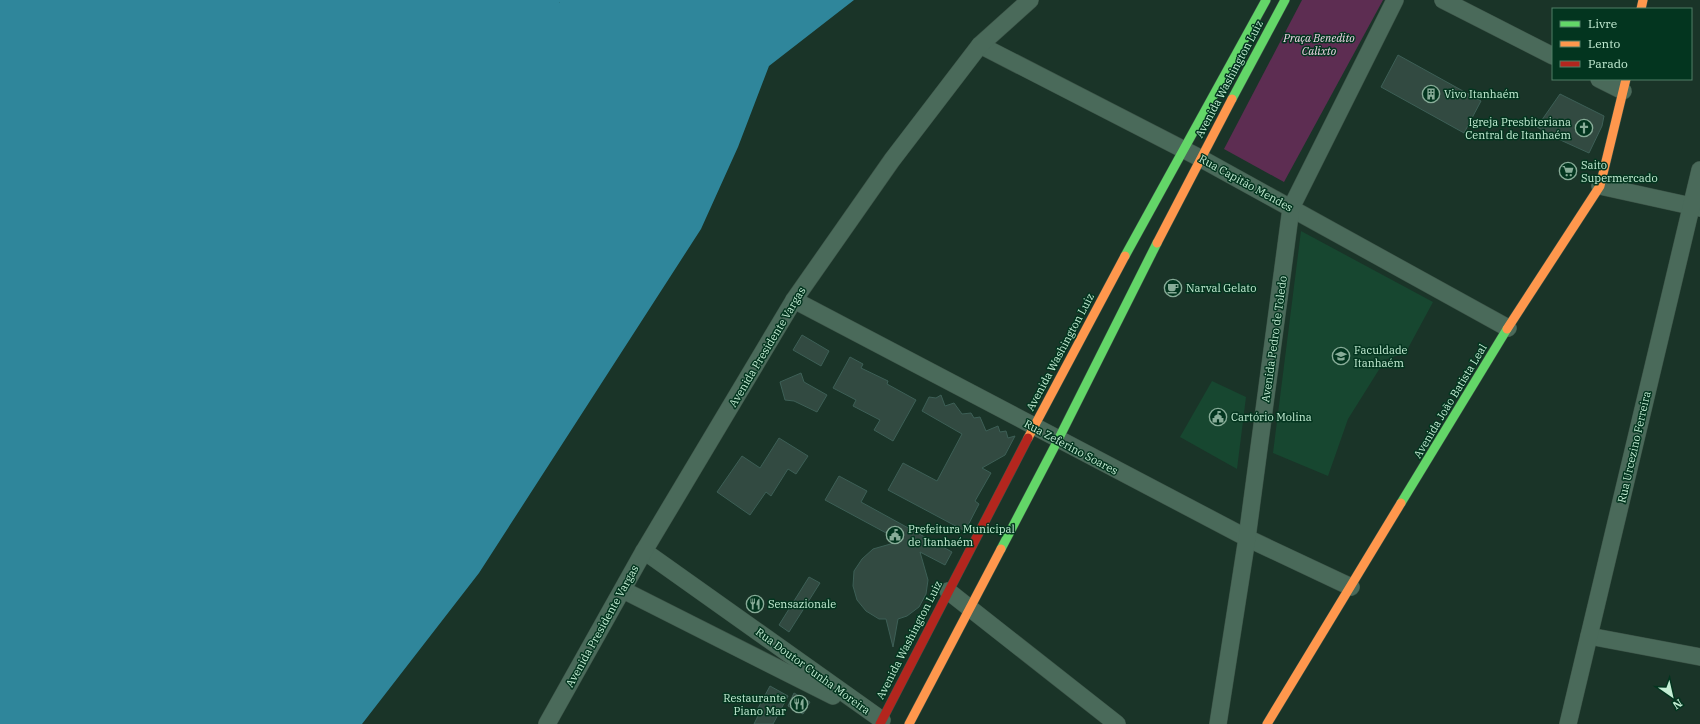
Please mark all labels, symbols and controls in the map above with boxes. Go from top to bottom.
legend [1552,8,1692,80]
text: Livre [1588,16,1617,31]
street label: Avenida Washington Luiz [1192,17,1266,140]
park label: Praça Benedito Calixto [1282,31,1355,58]
text: Lento [1588,36,1620,51]
text: Parado [1588,56,1628,71]
building icon: Vivo Itanhaém [1421,84,1441,104]
place label: Vivo Itanhaém [1444,87,1520,101]
place label: Igreja Presbiteriana Central de Itanhaém [1465,115,1572,142]
church icon: Igreja Presbiteriana Central de Itanhaém [1574,118,1594,138]
street label: Rua Capitão Mendes [1197,151,1295,215]
place label: Saito Supermercado [1581,158,1658,185]
supermarket icon: Saito Supermercado [1558,161,1578,181]
street label: Avenida Pedro de Toledo [1258,275,1290,403]
cafe icon: Narval Gelato [1163,278,1183,298]
place label: Narval Gelato [1186,281,1256,295]
street label: Avenida Presidente Vargas [726,284,808,410]
street label: Avenida Washington Luiz [1023,290,1097,413]
street label: Avenida João Batista Leal [1410,341,1490,461]
place label: Faculdade Itanhaém [1354,343,1408,370]
school or university icon: Faculdade Itanhaém [1331,346,1351,366]
street label: Rua Urcezino Ferreira [1614,390,1654,504]
public building icon: Cartório Molina [1208,407,1228,427]
place label: Cartório Molina [1231,410,1312,424]
street label: Rua Zeferino Soares [1022,416,1120,478]
place label: Prefeitura Municipal de Itanhaém [908,522,1015,549]
public building icon: Prefeitura Municipal de Itanhaém [885,525,905,545]
street label: Avenida Presidente Vargas [562,562,642,690]
street label: Avenida Washington Luiz [873,578,945,702]
restaurant icon: Sensazionale [745,594,765,614]
place label: Sensazionale [768,597,836,611]
street label: Rua Doutor Cunha Moreira [753,625,873,717]
north arrow [1652,676,1692,716]
place label: Restaurante Piano Mar [723,691,786,718]
restaurant icon: Restaurante Piano Mar [789,694,809,714]
text: N [1670,696,1685,713]

